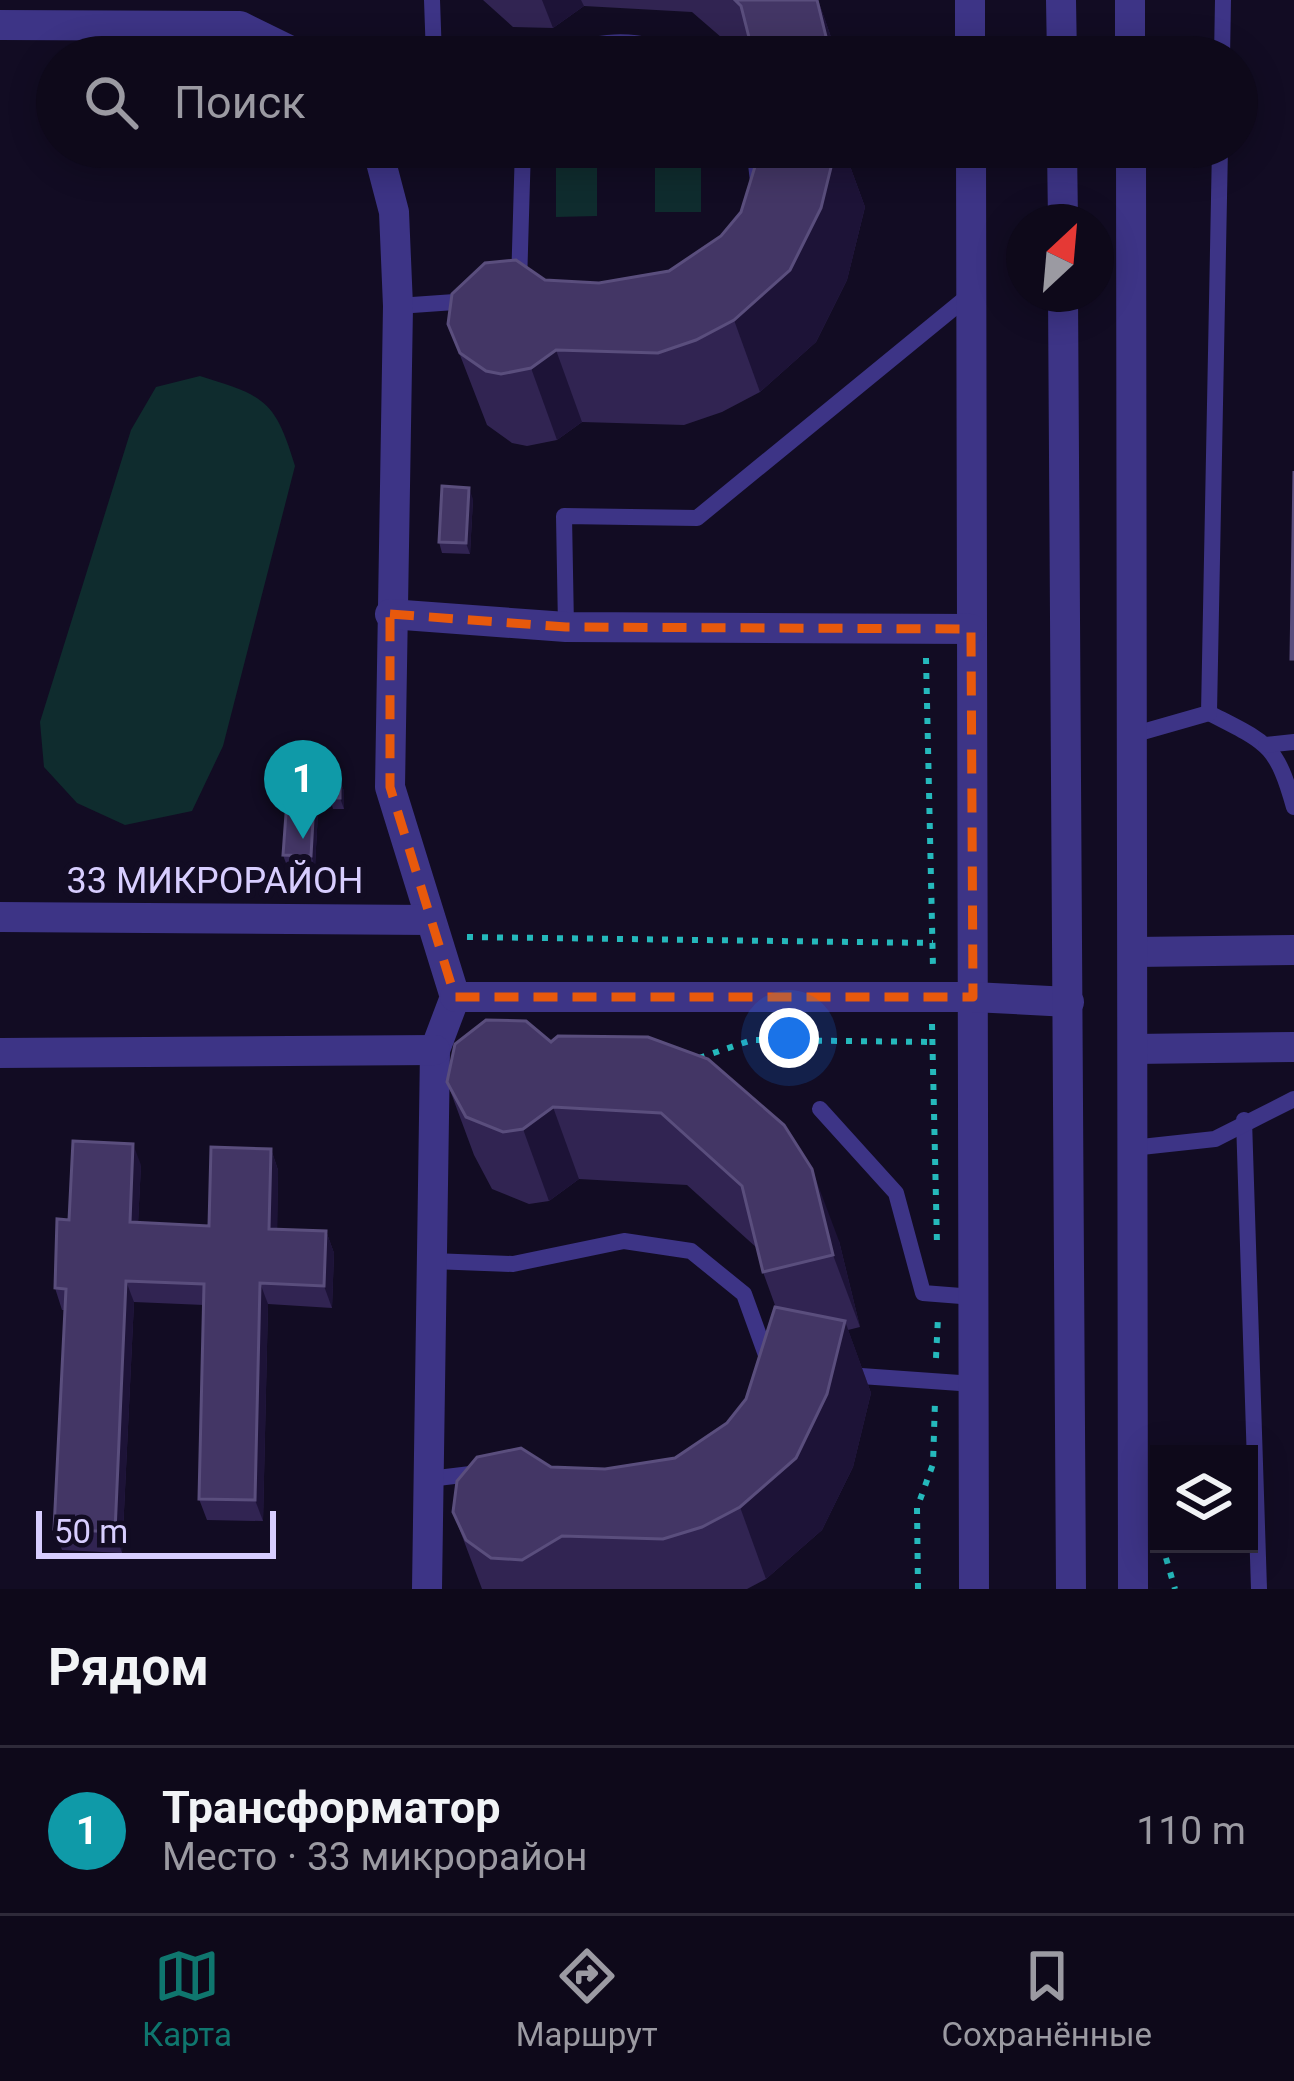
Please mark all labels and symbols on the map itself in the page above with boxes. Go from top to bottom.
north arrow [1006,204,1114,312]
pin: 1 [264,740,342,839]
street label: 33 МИКРОРАЙОН [66,860,364,902]
your location [759,1008,819,1068]
scale bar [36,1505,276,1558]

